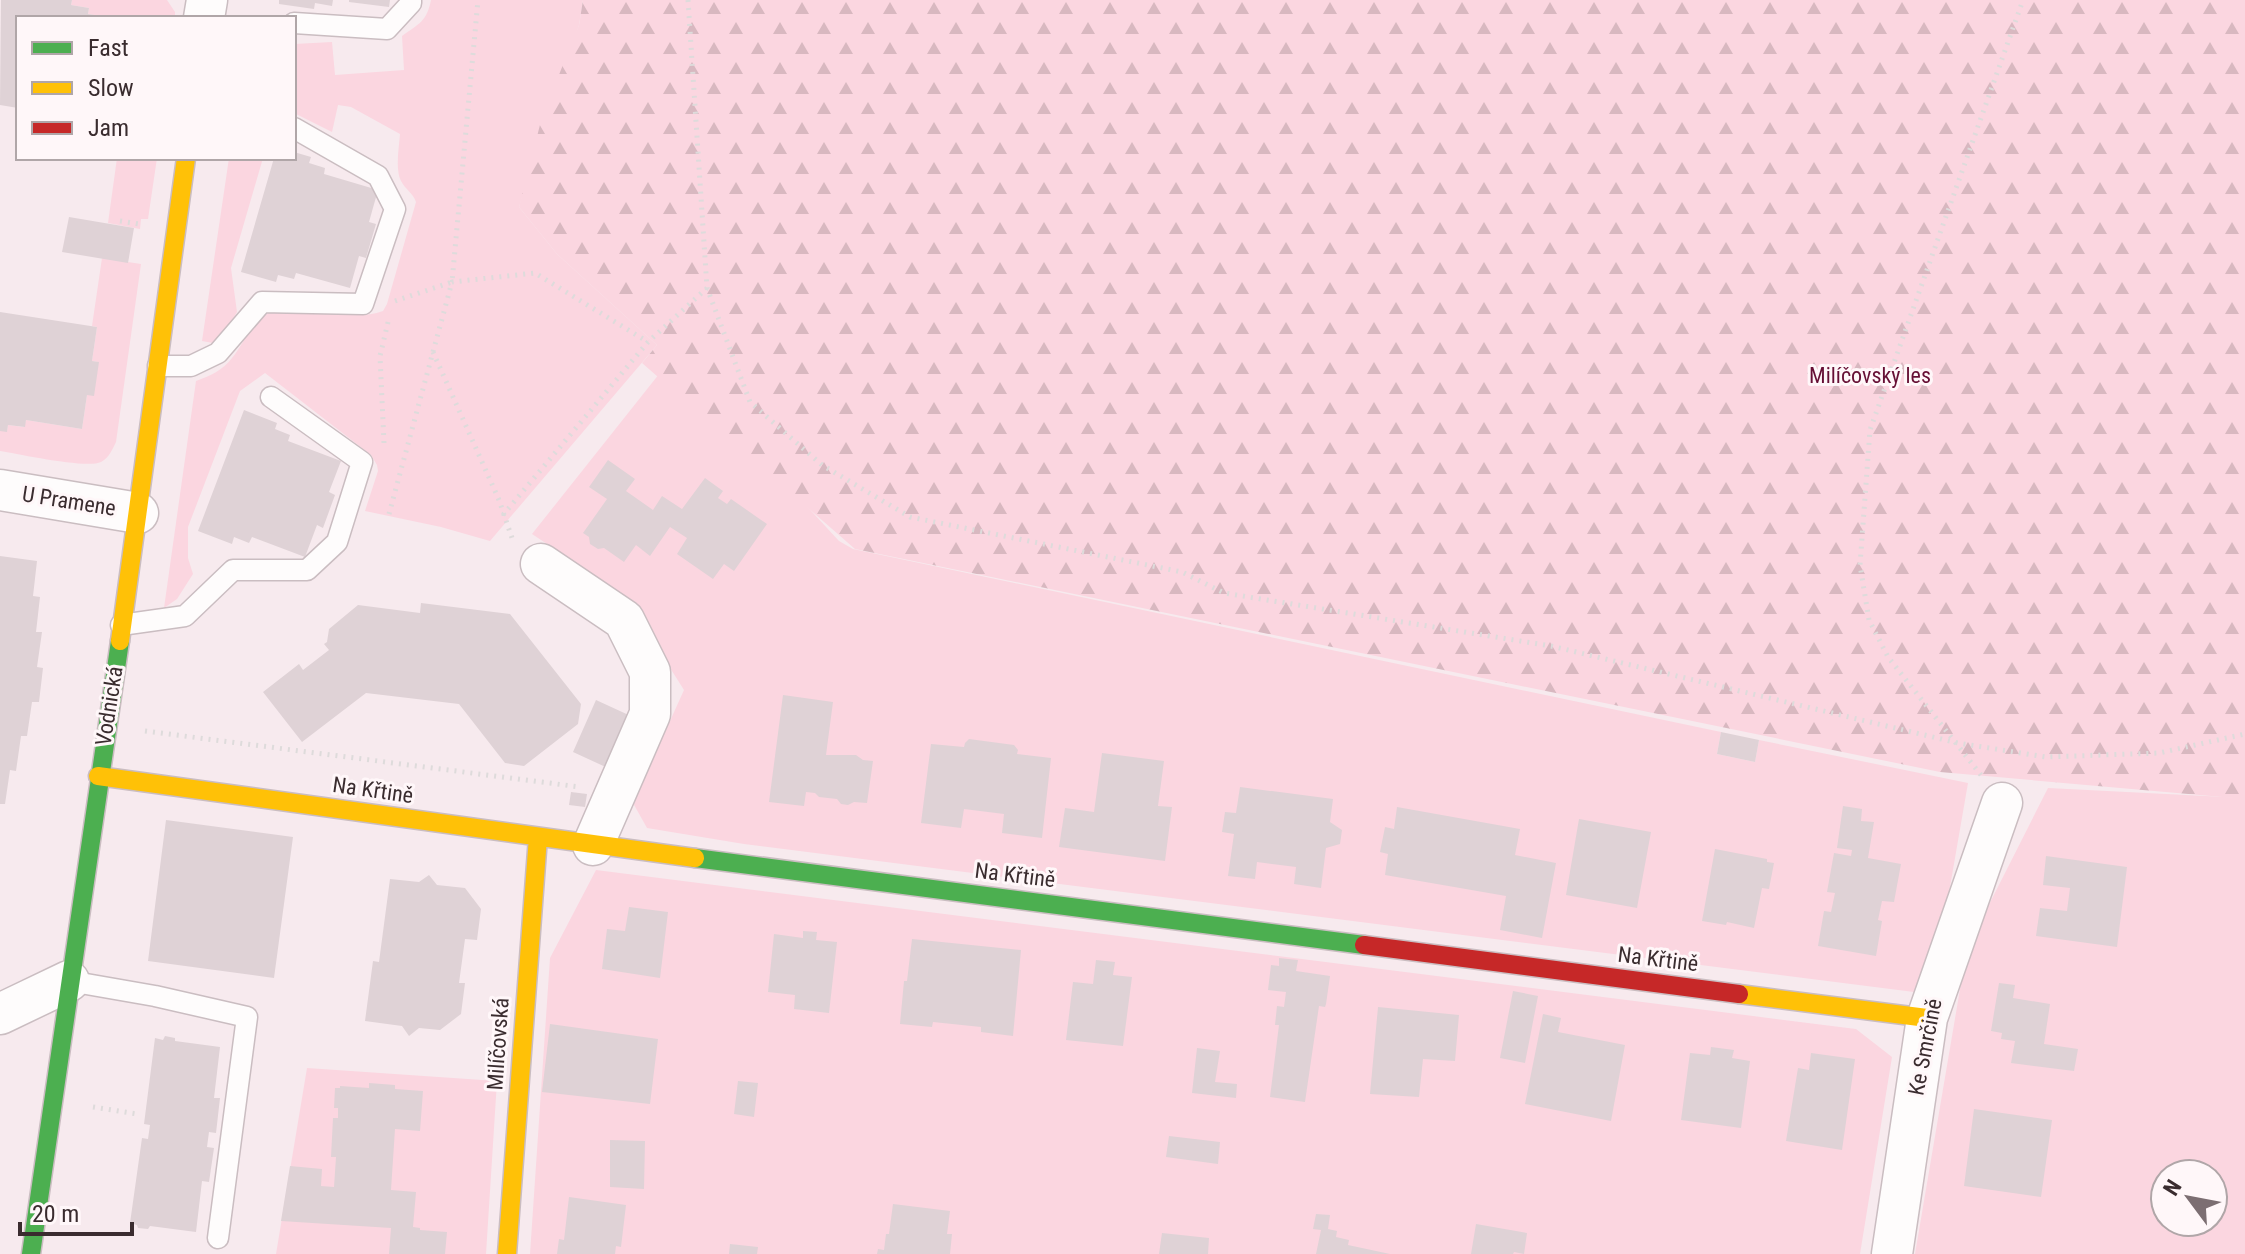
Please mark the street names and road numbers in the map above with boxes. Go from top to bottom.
street label: U Pramene [20,481,118,521]
street label: Vodnická [90,664,128,748]
street label: Na Křtině [331,772,415,808]
street label: Na Křtině [973,858,1057,892]
street label: Na Křtině [1616,942,1700,976]
street label: Milíčovská [482,997,514,1091]
street label: Ke Smrčině [1903,997,1947,1097]

